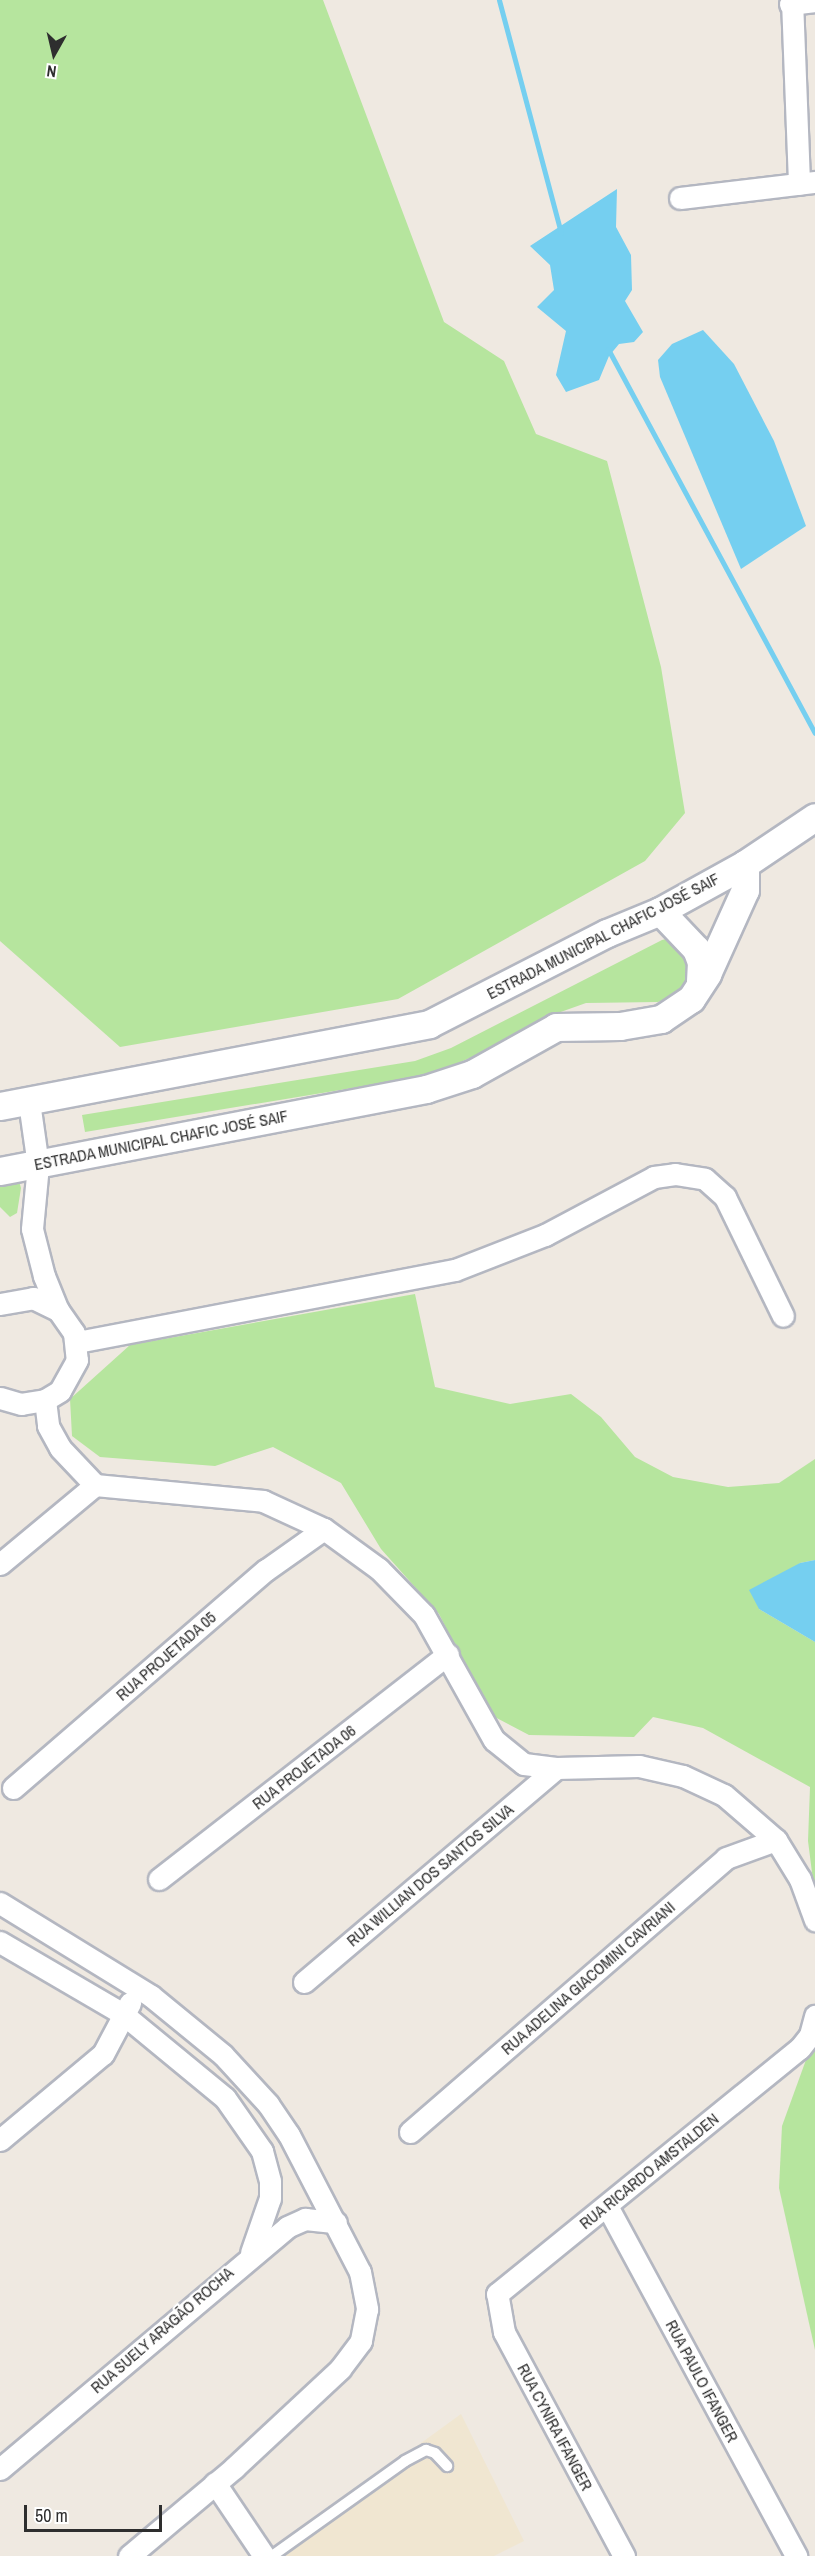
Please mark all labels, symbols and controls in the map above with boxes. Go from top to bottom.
north arrow [24,24,84,84]
text: N [45,60,58,83]
street label: ESTRADA MUNICIPAL CHAFIC JOSÉ SAIF [483,869,723,1003]
street label: ESTRADA MUNICIPAL CHAFIC JOSÉ SAIF [32,1106,290,1174]
street label: RUA PROJETADA 05 [112,1607,220,1705]
street label: RUA PROJETADA 06 [248,1720,360,1814]
street label: RUA WILLIAN DOS SANTOS SILVA [343,1799,517,1951]
street label: RUA ADELINA GIACOMINI CAVRIANI [497,1897,679,2059]
street label: RUA RICARDO AMSTALDEN [575,2109,723,2233]
street label: RUA SUELY ARAGÃO ROCHA [86,2262,238,2398]
street label: RUA PAULO IFANGER [662,2316,742,2446]
street label: RUA CYNIRA IFANGER [513,2360,597,2494]
scale bar [27,2493,165,2531]
text: 50 m [35,2503,68,2528]

